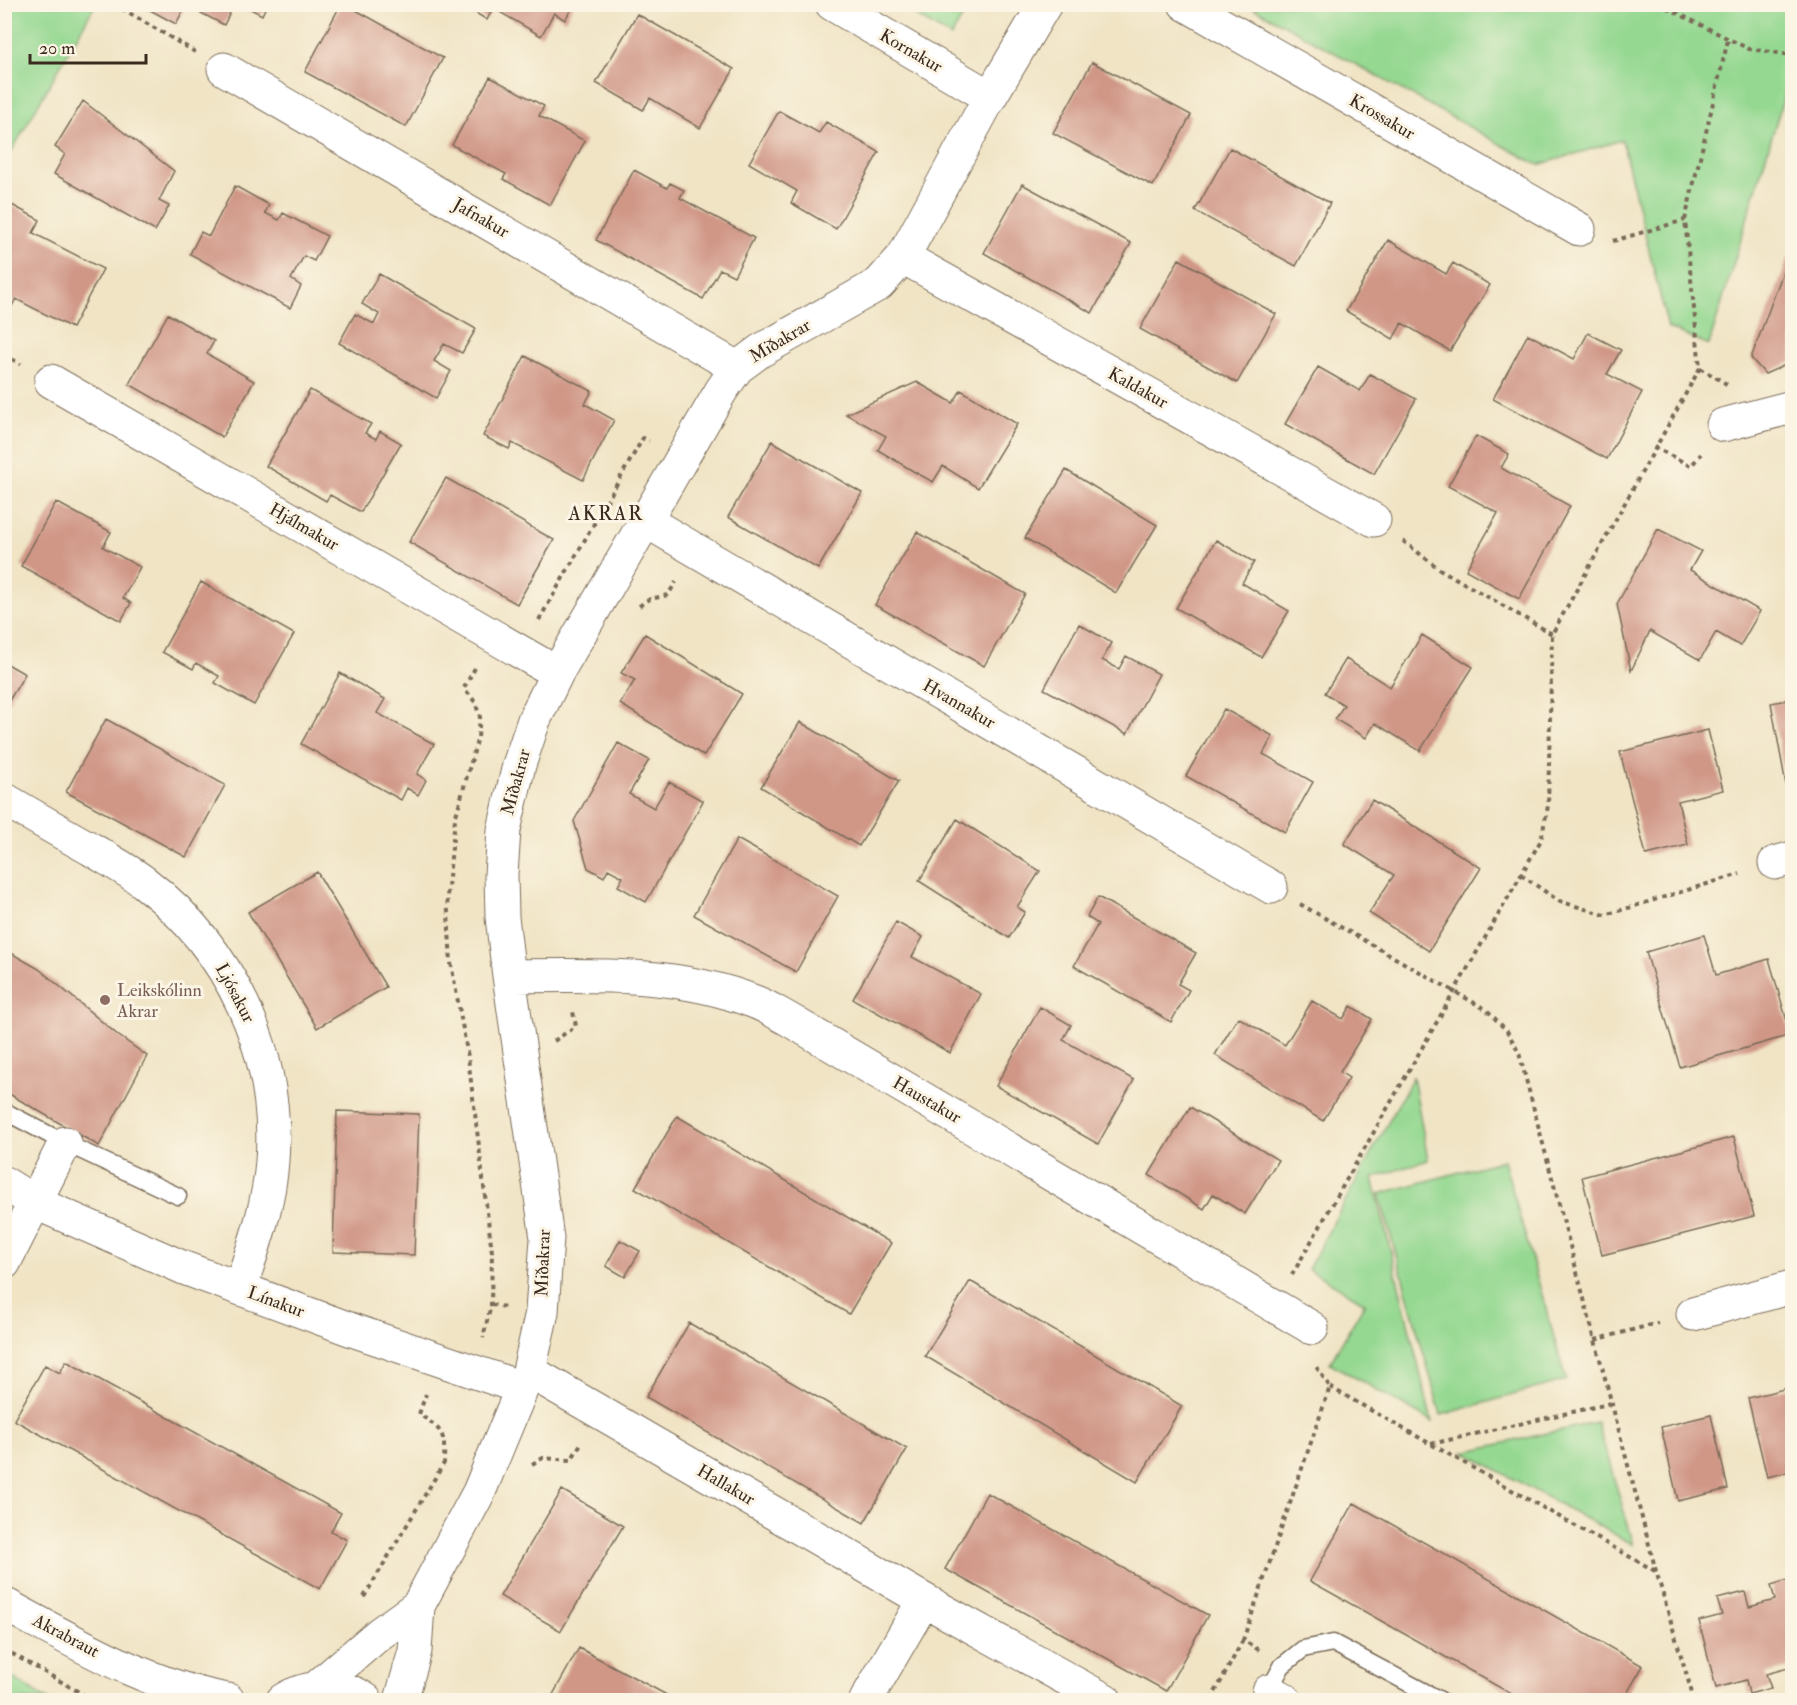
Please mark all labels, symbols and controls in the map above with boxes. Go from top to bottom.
street label: Kornakur [875,24,947,78]
scale bar [30,27,146,65]
text: 20 m [39,37,75,60]
street label: Krossakur [1345,89,1419,145]
street label: Jafnakur [448,192,514,243]
street label: Miðakrar [745,314,815,368]
street label: Kaldakur [1104,362,1172,414]
street label: Hjálmakur [265,498,343,556]
district label: AKRAR [567,501,644,526]
street label: Hvannakur [919,674,1000,734]
street label: Miðakrar [496,746,536,818]
street label: Ljósakur [210,959,260,1027]
place label: Leikskólinn Akrar [116,979,202,1023]
marker: Leikskólinn Akrar [98,993,112,1007]
street label: Haustakur [889,1071,966,1129]
street label: Miðakrar [530,1229,556,1297]
street label: Línakur [244,1281,308,1323]
street label: Hallakur [693,1459,759,1511]
street label: Akrabraut [28,1608,103,1663]

